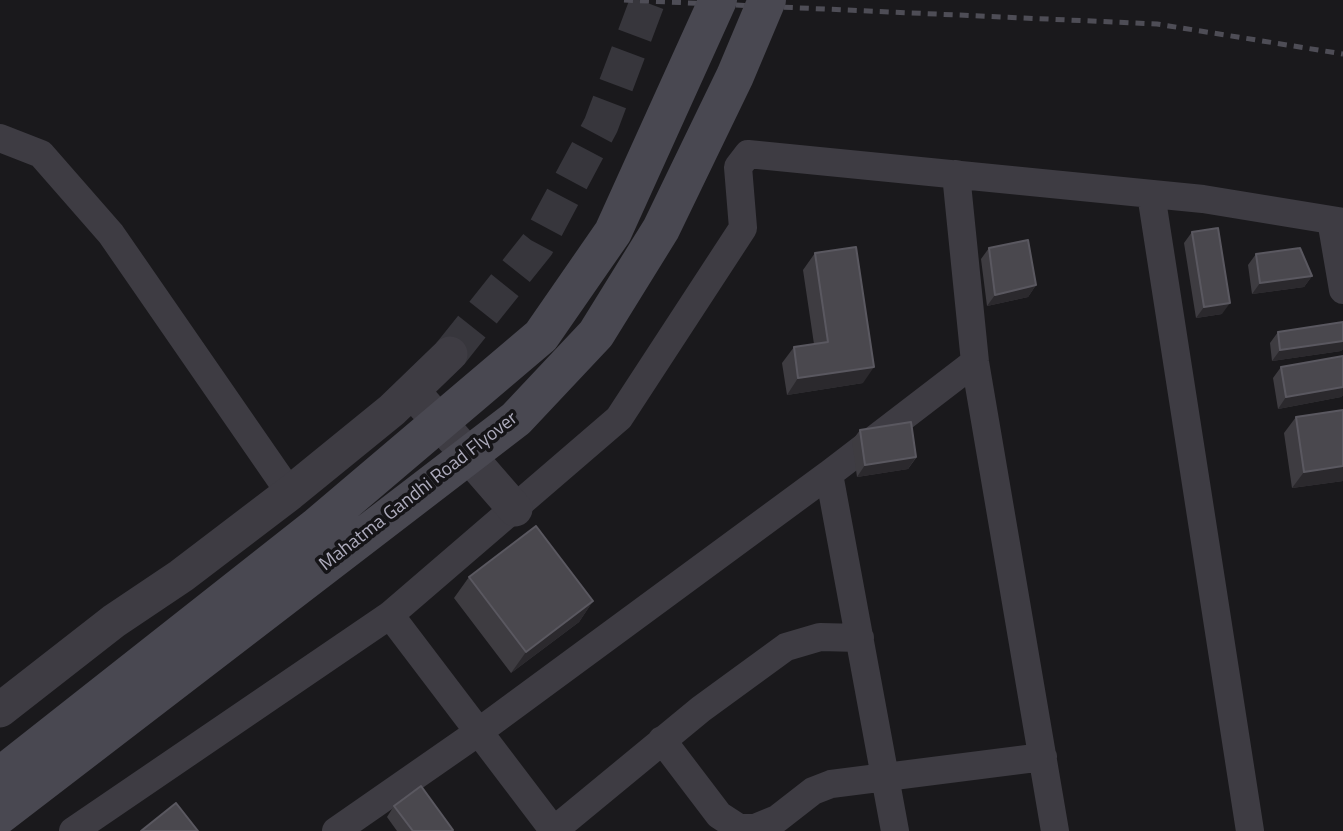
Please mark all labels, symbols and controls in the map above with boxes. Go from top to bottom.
street label: Mahatma Gandhi Road Flyover [315,408,523,576]

